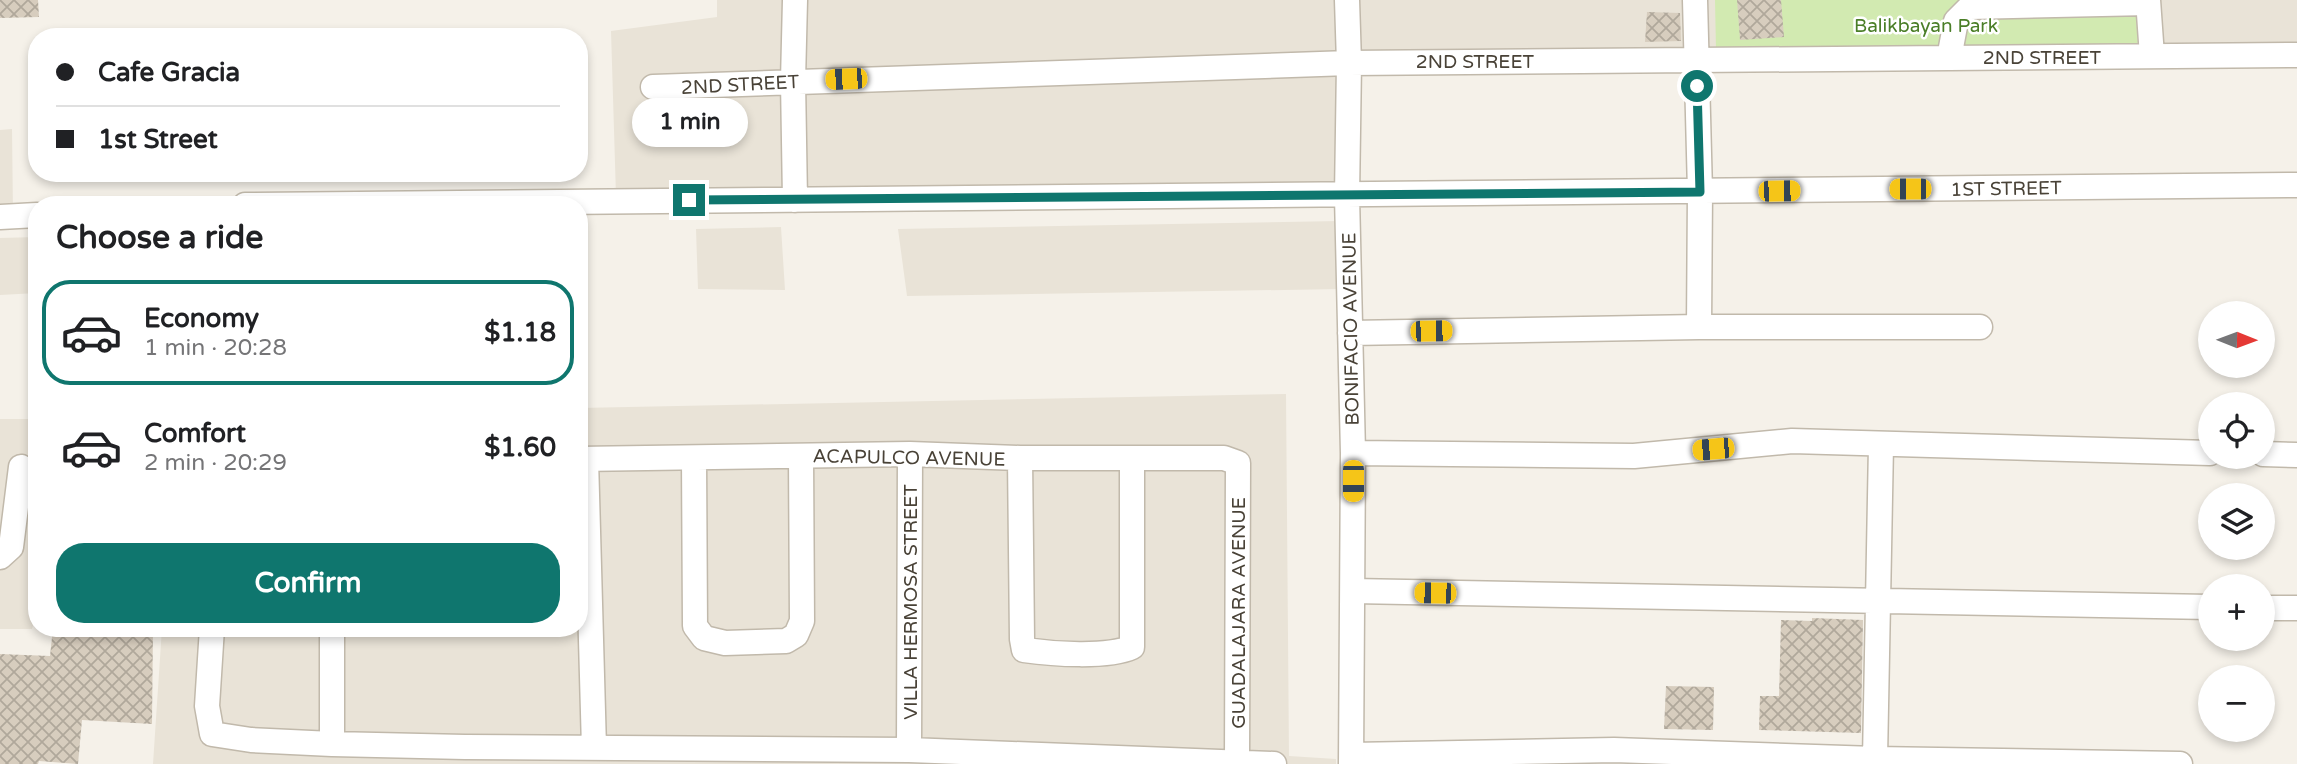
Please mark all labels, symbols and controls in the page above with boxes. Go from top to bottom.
park label: Balikbayan Park [1854,15,1998,37]
street label: 2ND STREET [1983,47,2102,69]
street label: 2ND STREET [1416,51,1535,73]
text: Cafe Gracia [98,57,240,88]
car [825,68,868,90]
route start [1681,70,1713,102]
street label: 2ND STREET [680,71,800,99]
callout: 1 min [631,99,747,148]
text: 1 min [659,108,721,136]
text: 1st Street [98,124,218,155]
street label: 1ST STREET [1950,177,2062,201]
car [1890,179,1932,200]
car [1758,180,1801,202]
route end [673,184,705,216]
text: Choose a ride [56,219,263,257]
street label: BONIFACIO AVENUE [1338,232,1364,426]
icon: car [60,301,123,364]
north arrow [2198,301,2275,378]
map controls [2198,301,2275,742]
text: Economy [144,303,259,334]
text: $1.18 [484,317,556,348]
car [1410,320,1453,342]
text: 1 min · 20:28 [144,334,287,362]
button: locate [2198,392,2275,469]
icon: car [60,416,123,479]
text: Comfort [144,418,246,449]
text: $1.60 [484,432,556,463]
car [1692,437,1735,461]
street label: ACAPULCO AVENUE [812,445,1006,471]
text: 2 min · 20:29 [144,449,287,477]
car [1343,460,1364,502]
button: layers [2198,483,2275,560]
street label: VILLA HERMOSA STREET [900,484,922,720]
street label: GUADALAJARA AVENUE [1228,497,1250,729]
button: Confirm [56,543,560,623]
button: + [2198,574,2275,651]
car [1414,582,1457,604]
button: − [2198,665,2275,742]

